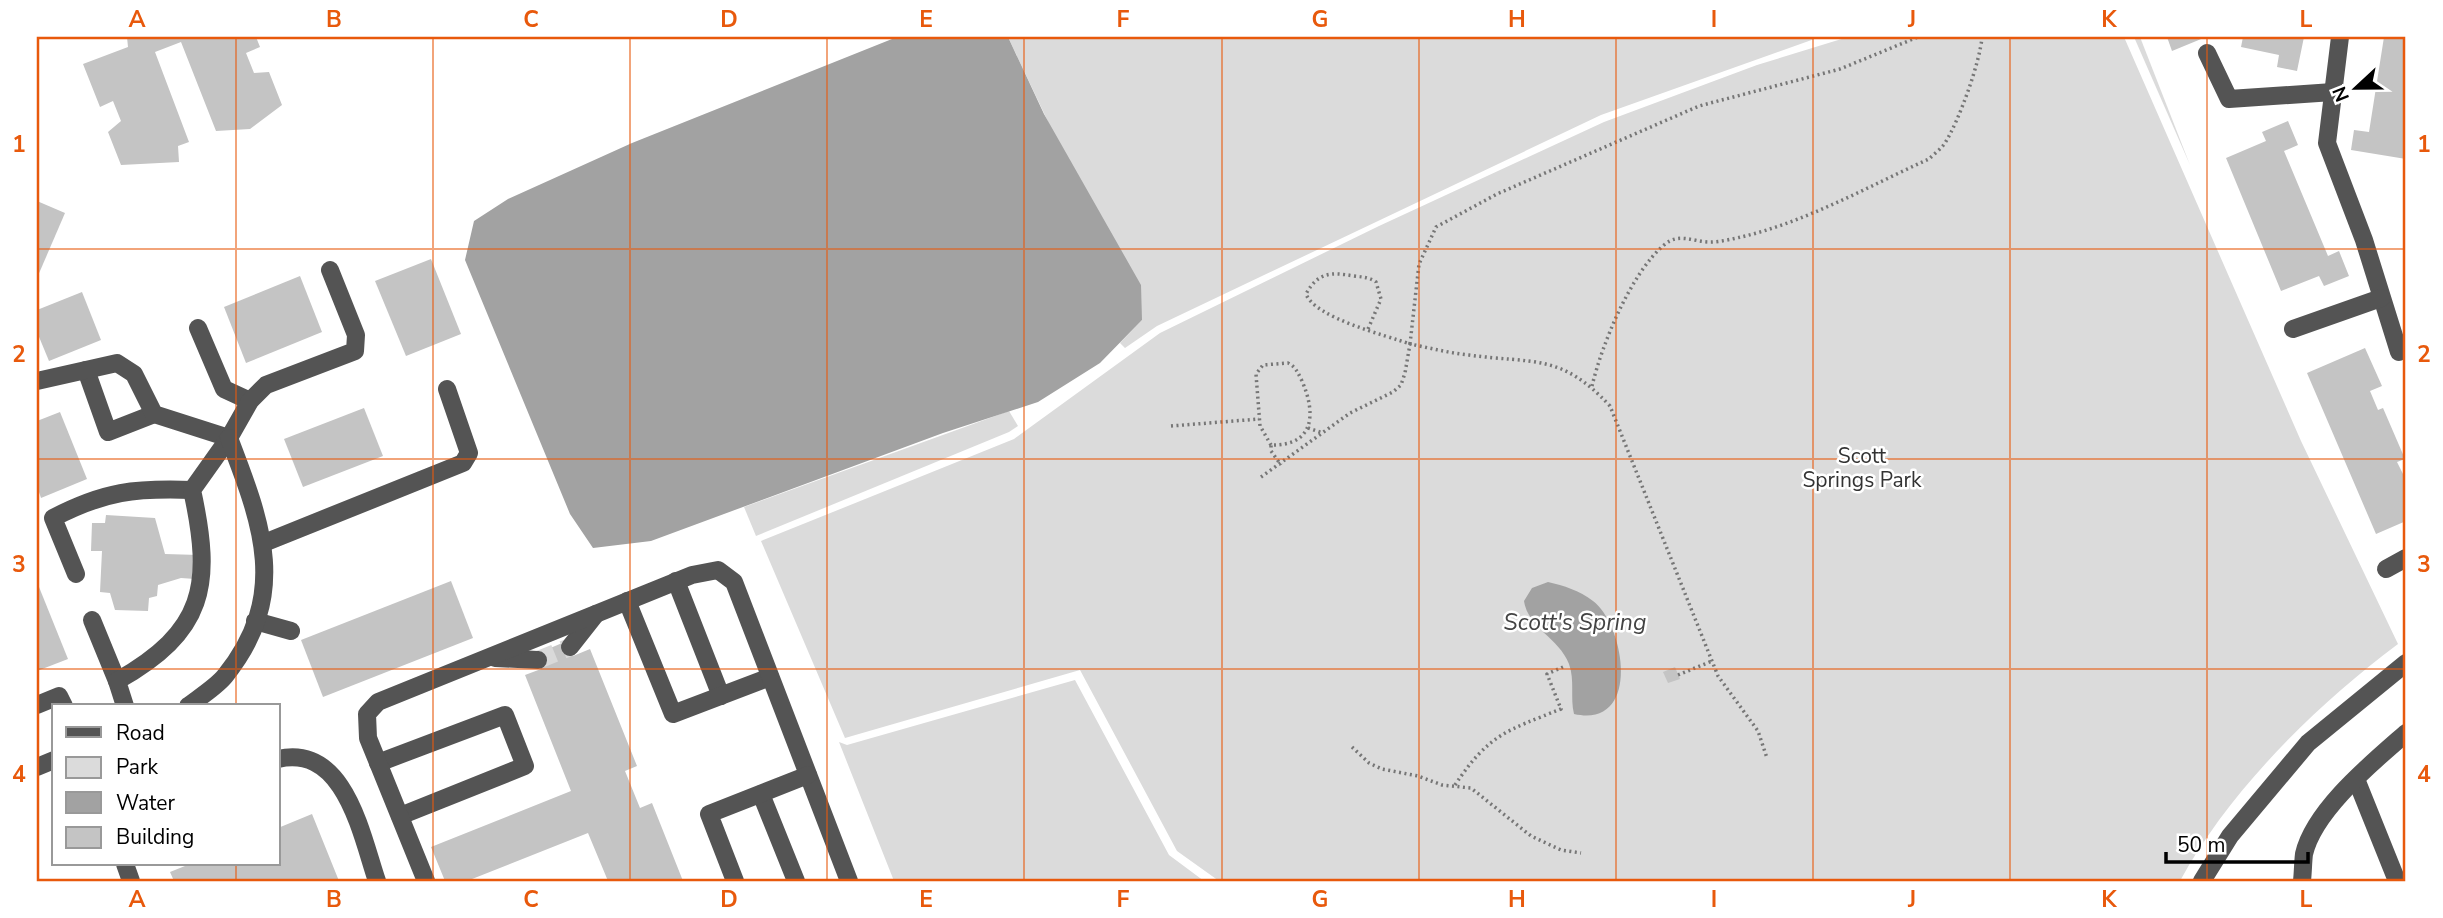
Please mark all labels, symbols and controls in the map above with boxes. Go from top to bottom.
text: A [128,4,146,35]
text: B [326,4,342,35]
text: C [523,4,539,35]
text: D [720,4,738,35]
text: E [919,4,933,35]
text: F [1117,4,1130,35]
text: G [1312,4,1328,35]
text: H [1508,4,1526,35]
text: I [1711,4,1717,35]
text: J [1907,4,1916,35]
text: K [2101,4,2117,35]
text: L [2300,4,2313,35]
north arrow [2320,52,2390,122]
text: N [2326,83,2356,105]
text: 1 [12,129,26,160]
text: 1 [2417,129,2431,160]
text: 2 [12,339,26,370]
text: 2 [2417,339,2431,370]
park label: Scott Springs Park [1802,442,1922,494]
text: 3 [12,549,26,580]
text: 3 [2417,549,2431,580]
water label: Scott's Spring [1504,607,1646,638]
legend [52,704,280,866]
text: Road [116,719,165,747]
text: Park [116,753,158,781]
text: 4 [12,759,26,790]
text: 4 [2417,759,2431,790]
text: Water [116,789,175,817]
scale bar [2166,820,2308,864]
text: Building [116,823,194,851]
text: 50 m [2177,831,2226,859]
text: A [128,884,146,915]
text: B [326,884,342,915]
text: C [523,884,539,915]
text: D [720,884,738,915]
text: E [919,884,933,915]
text: F [1117,884,1130,915]
text: G [1312,884,1328,915]
text: H [1508,884,1526,915]
text: I [1711,884,1717,915]
text: J [1907,884,1916,915]
text: K [2101,884,2117,915]
text: L [2300,884,2313,915]

